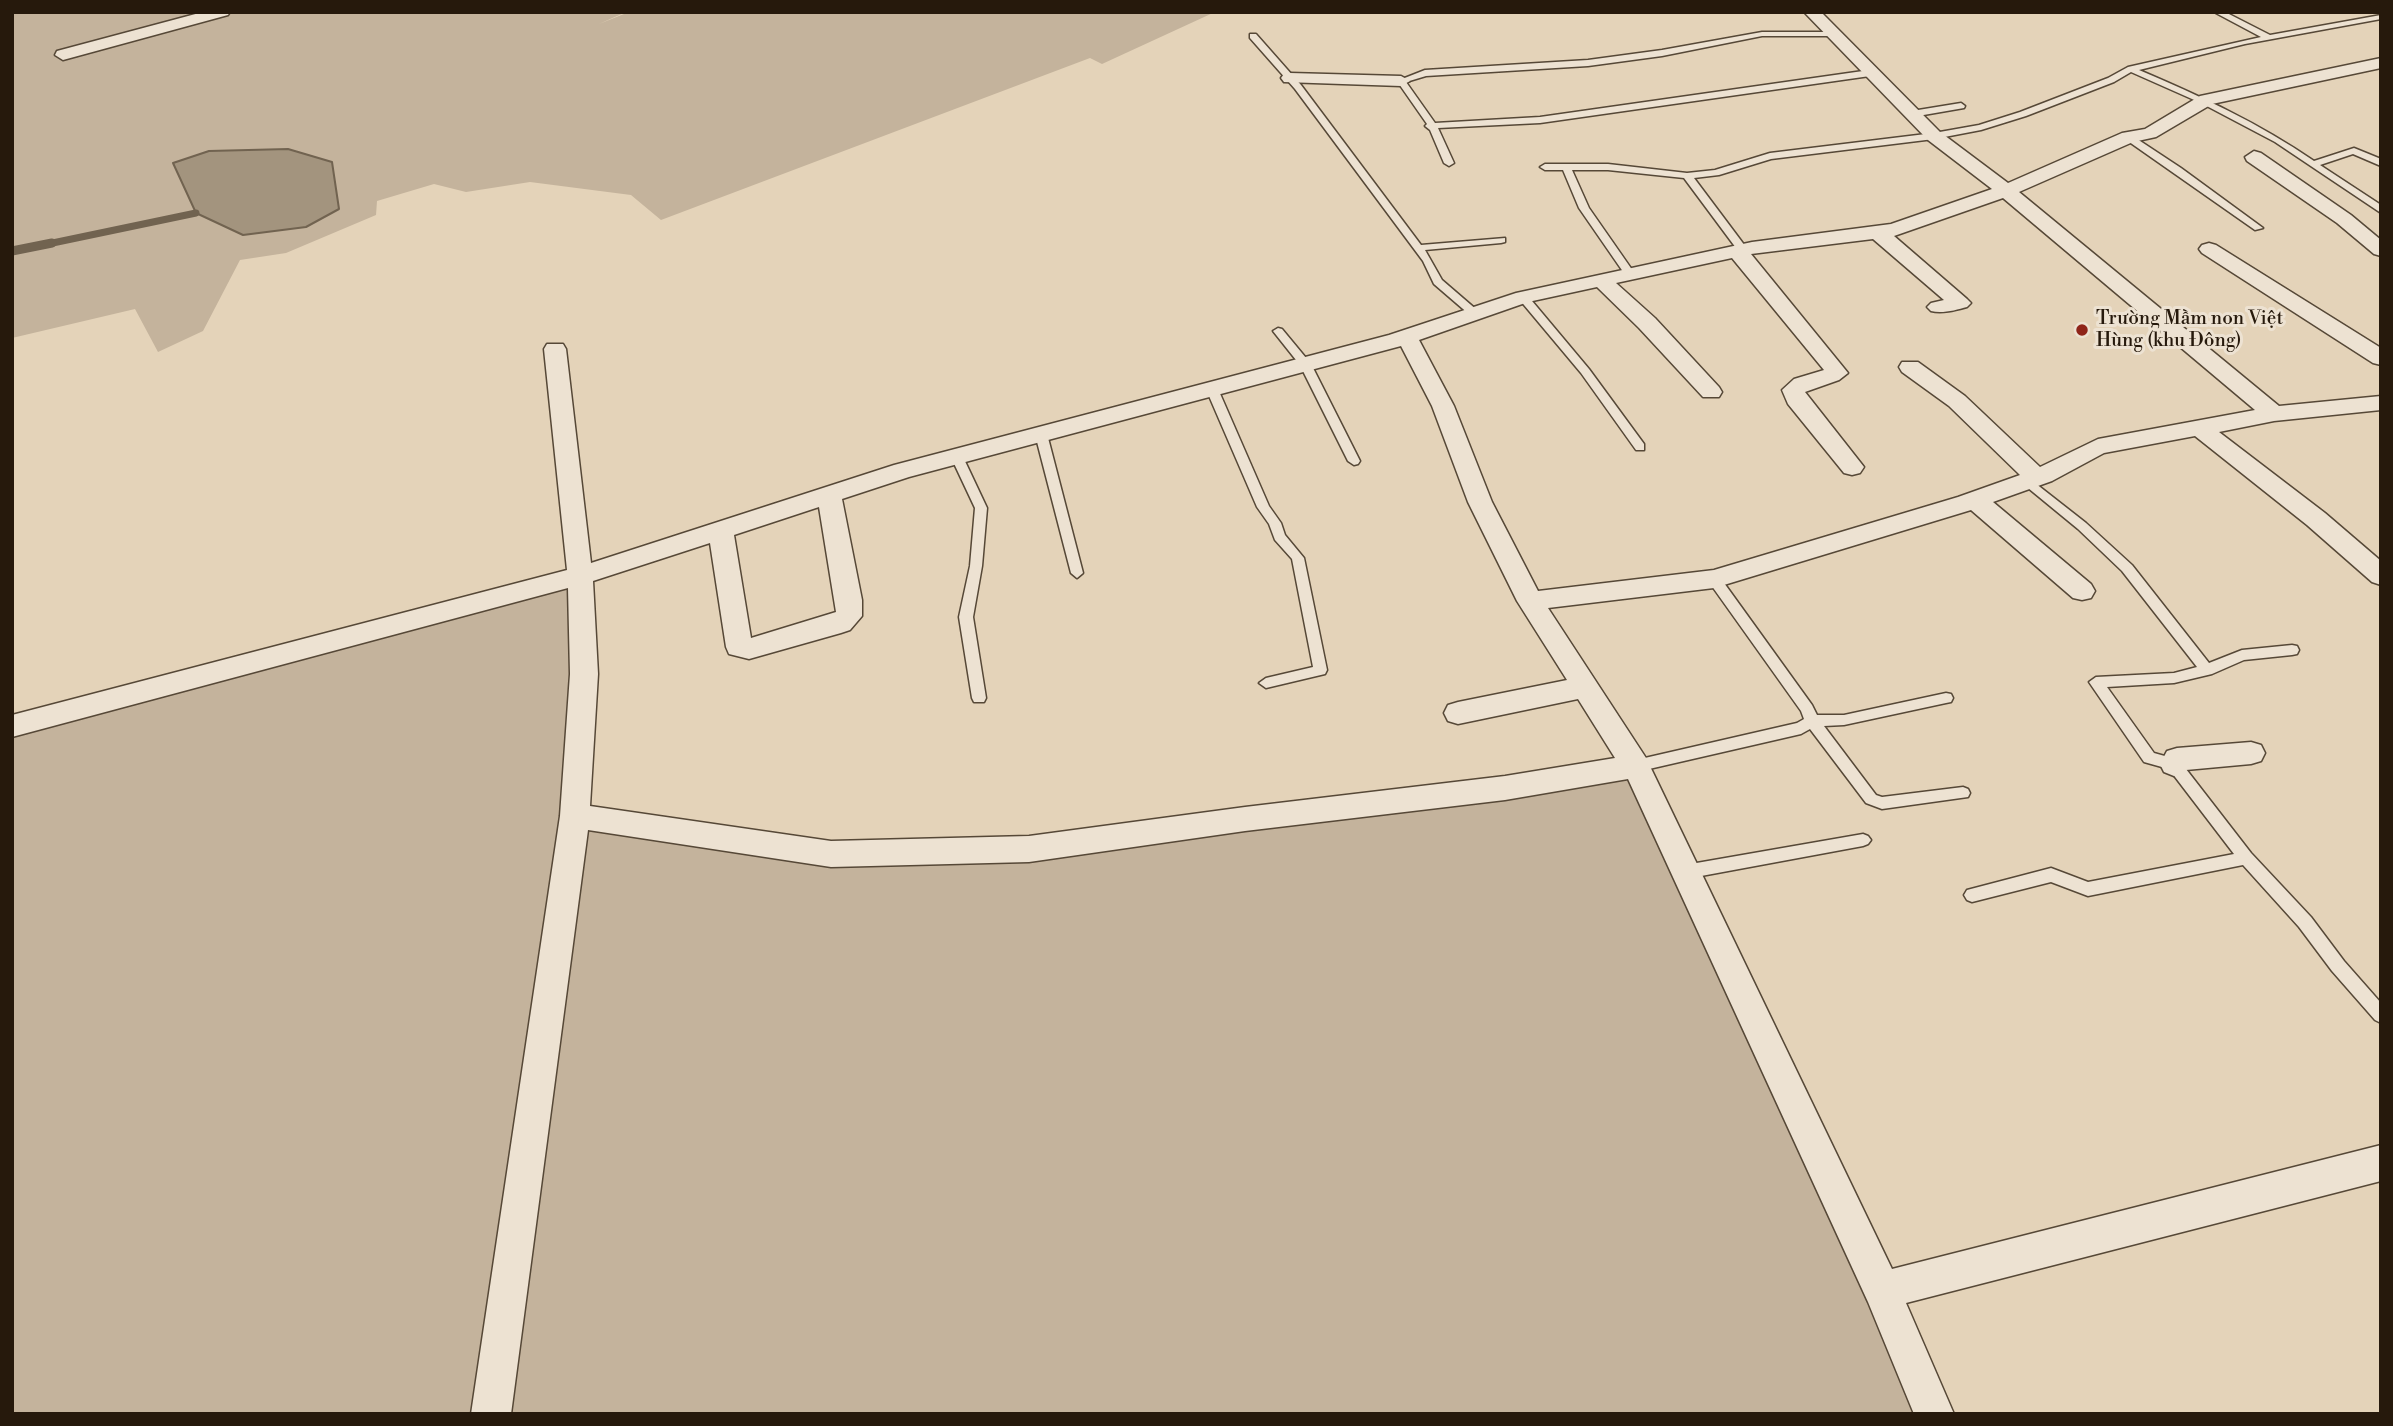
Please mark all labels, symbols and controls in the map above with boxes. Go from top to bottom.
place label: Trường Mầm non Việt Hùng (khu Đông) [2096,308,2283,352]
marker: Trường Mầm non Việt Hùng (khu Đông) [2074,322,2090,338]

